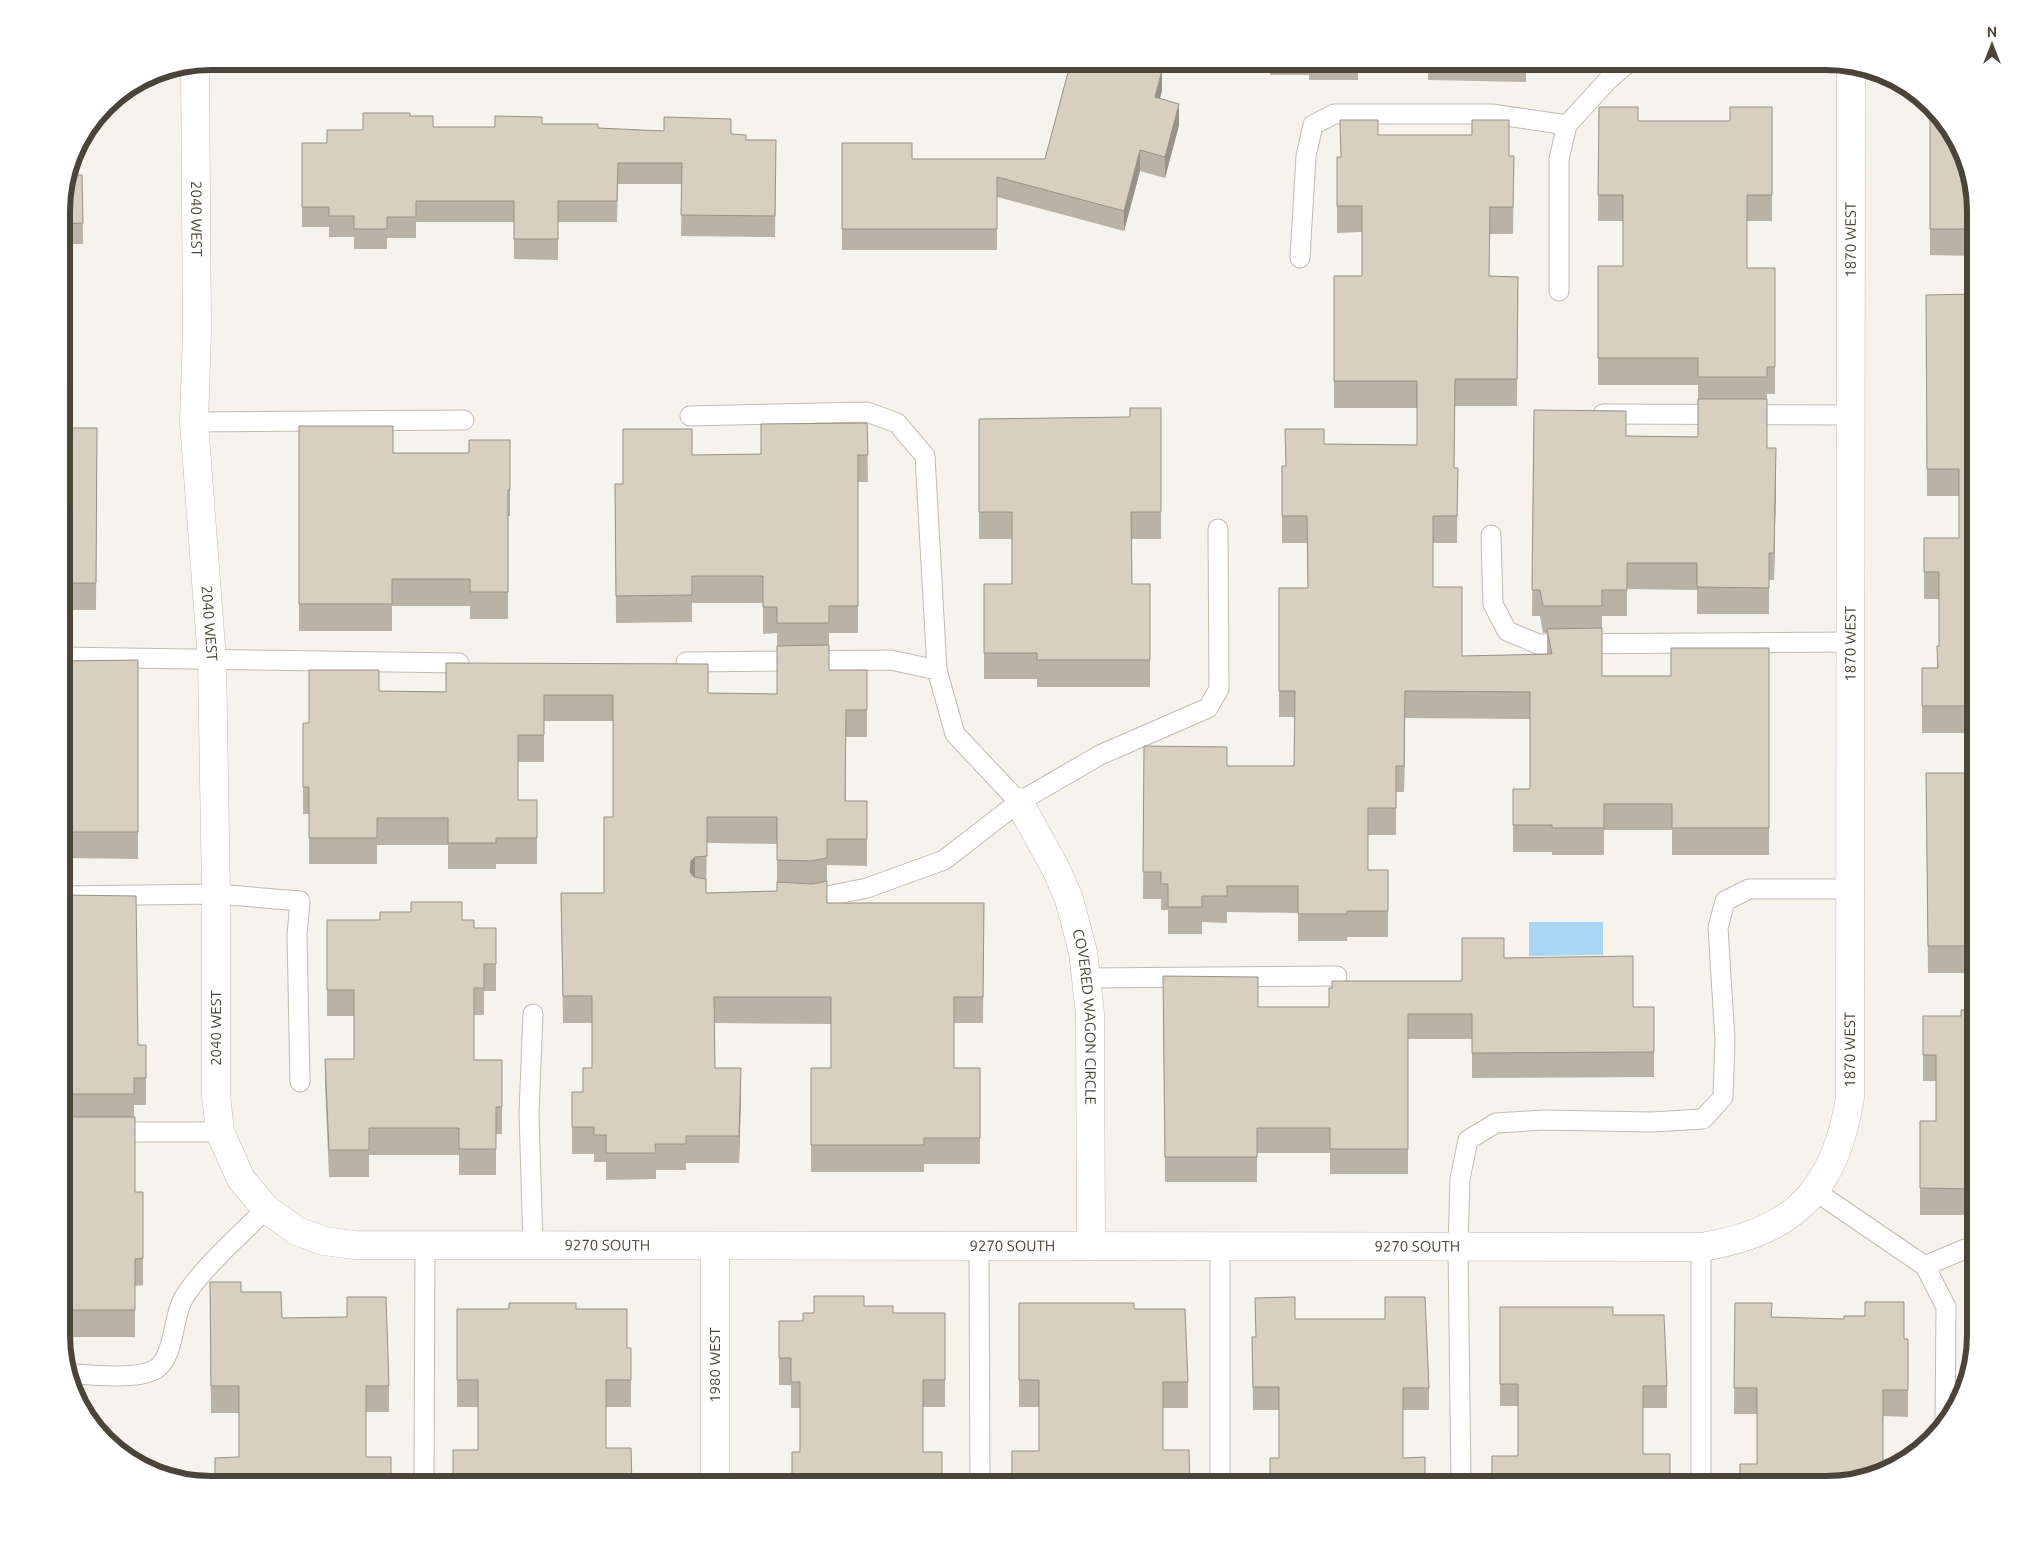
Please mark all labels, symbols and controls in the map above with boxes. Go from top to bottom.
north arrow [1967,20,2017,70]
text: N [1987,24,1997,40]
street label: 2040 WEST [188,181,205,258]
street label: 1870 WEST [1842,201,1859,278]
street label: 2040 WEST [198,585,221,662]
street label: 1870 WEST [1841,605,1858,682]
street label: COVERED WAGON CIRCLE [1069,927,1099,1105]
street label: 2040 WEST [207,989,224,1066]
street label: 1870 WEST [1841,1011,1858,1088]
street label: 9270 SOUTH [564,1236,650,1253]
street label: 9270 SOUTH [969,1237,1055,1254]
street label: 9270 SOUTH [1374,1238,1460,1255]
street label: 1980 WEST [706,1326,723,1403]

